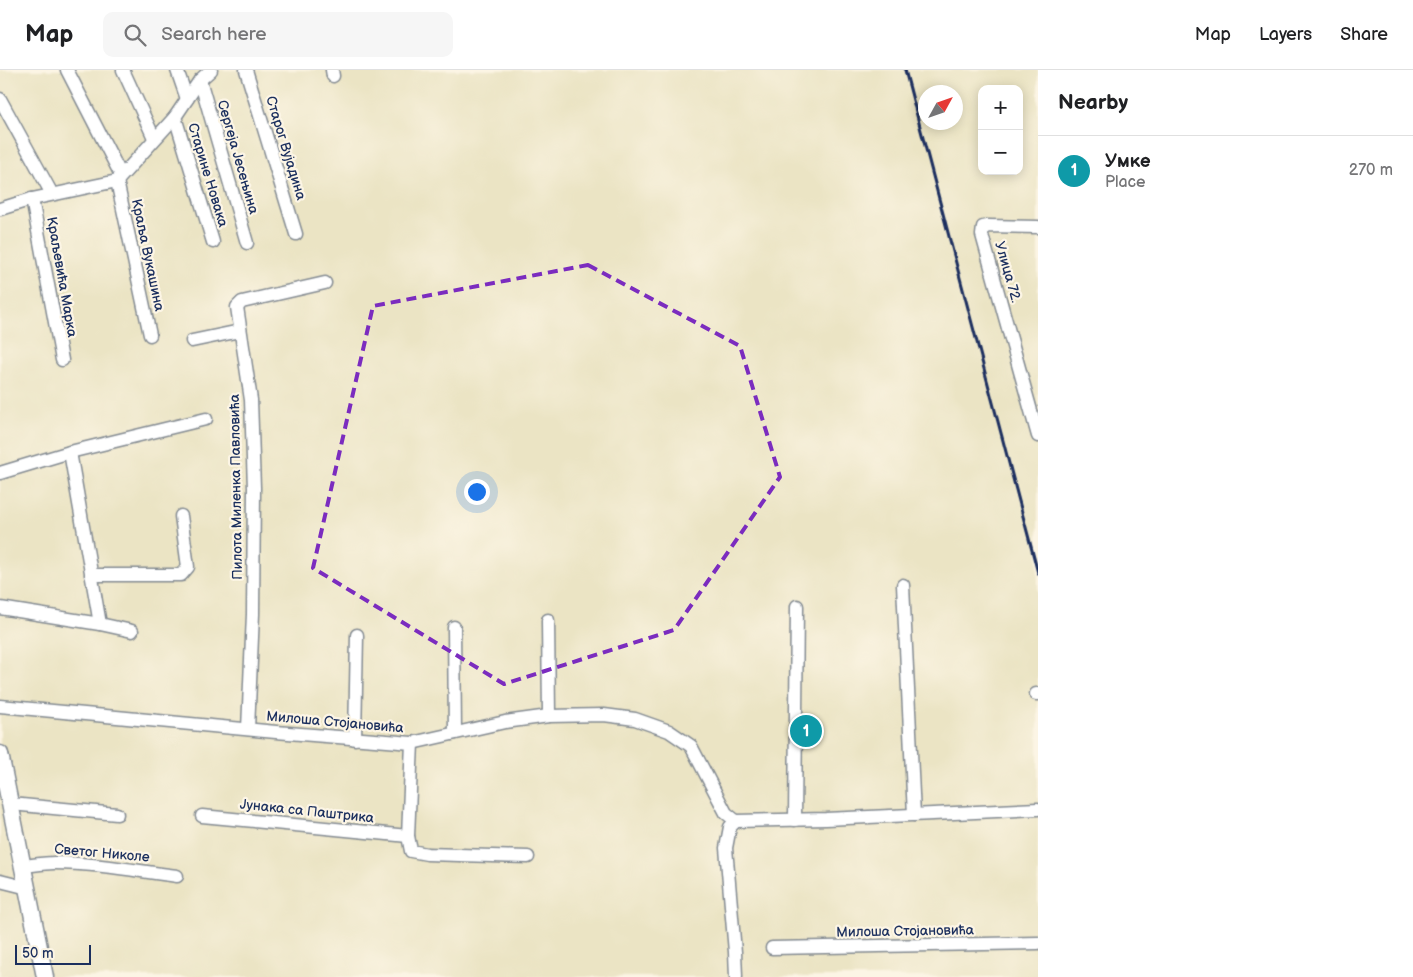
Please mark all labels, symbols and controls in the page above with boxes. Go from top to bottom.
search box [103,12,453,57]
text: Map [25,20,73,49]
icon: search [121,21,149,49]
text: Search here [161,23,267,46]
text: Map [1195,24,1231,45]
text: Layers [1259,24,1312,45]
text: Share [1340,24,1388,45]
north arrow [918,85,963,130]
map controls [978,85,1023,175]
button: + [978,85,1023,130]
text: Nearby [1058,90,1128,115]
street label: Старог Вујадина [262,94,310,203]
street label: Сергеја Јесењина [214,98,263,217]
street label: Старине Новака [184,121,232,230]
button: − [978,130,1023,175]
text: Умке [1105,150,1151,173]
text: 1 [1071,161,1077,180]
text: 270 m [1349,161,1393,180]
text: Place [1105,173,1146,192]
street label: Краља Вукашина [128,197,168,313]
street label: Краљевића Марка [43,215,81,339]
street label: Улица 72. [991,240,1025,305]
street label: Пилота Миленка Павловића [226,393,246,580]
your location [464,479,490,505]
street label: Милоша Стојановића [266,708,405,737]
pin: 1 [790,712,822,750]
street label: Јунака са Паштрика [239,796,376,827]
street label: Светог Николе [54,840,151,866]
street label: Милоша Стојановића [836,921,975,941]
scale bar [15,942,91,965]
text: 50 m [22,945,54,962]

